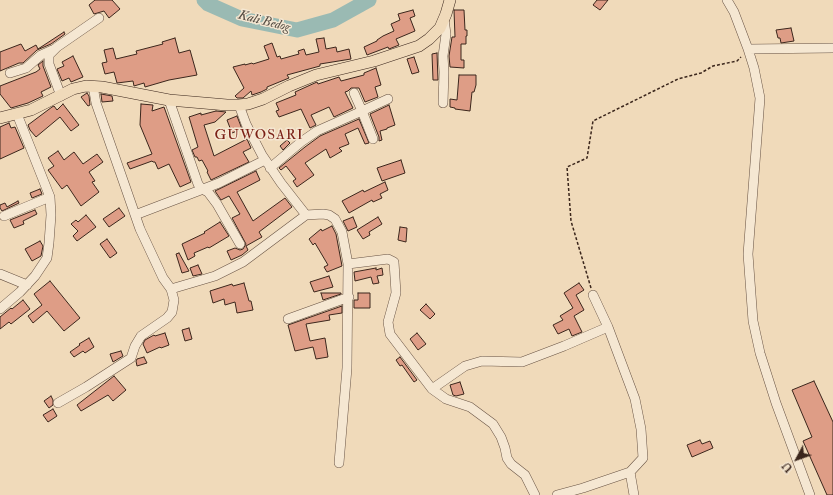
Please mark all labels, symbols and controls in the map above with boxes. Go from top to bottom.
water label: Kali Bedog [237,8,291,36]
district label: GUWOSARI [214,128,304,144]
north arrow [777,439,817,479]
text: U [780,459,795,475]

